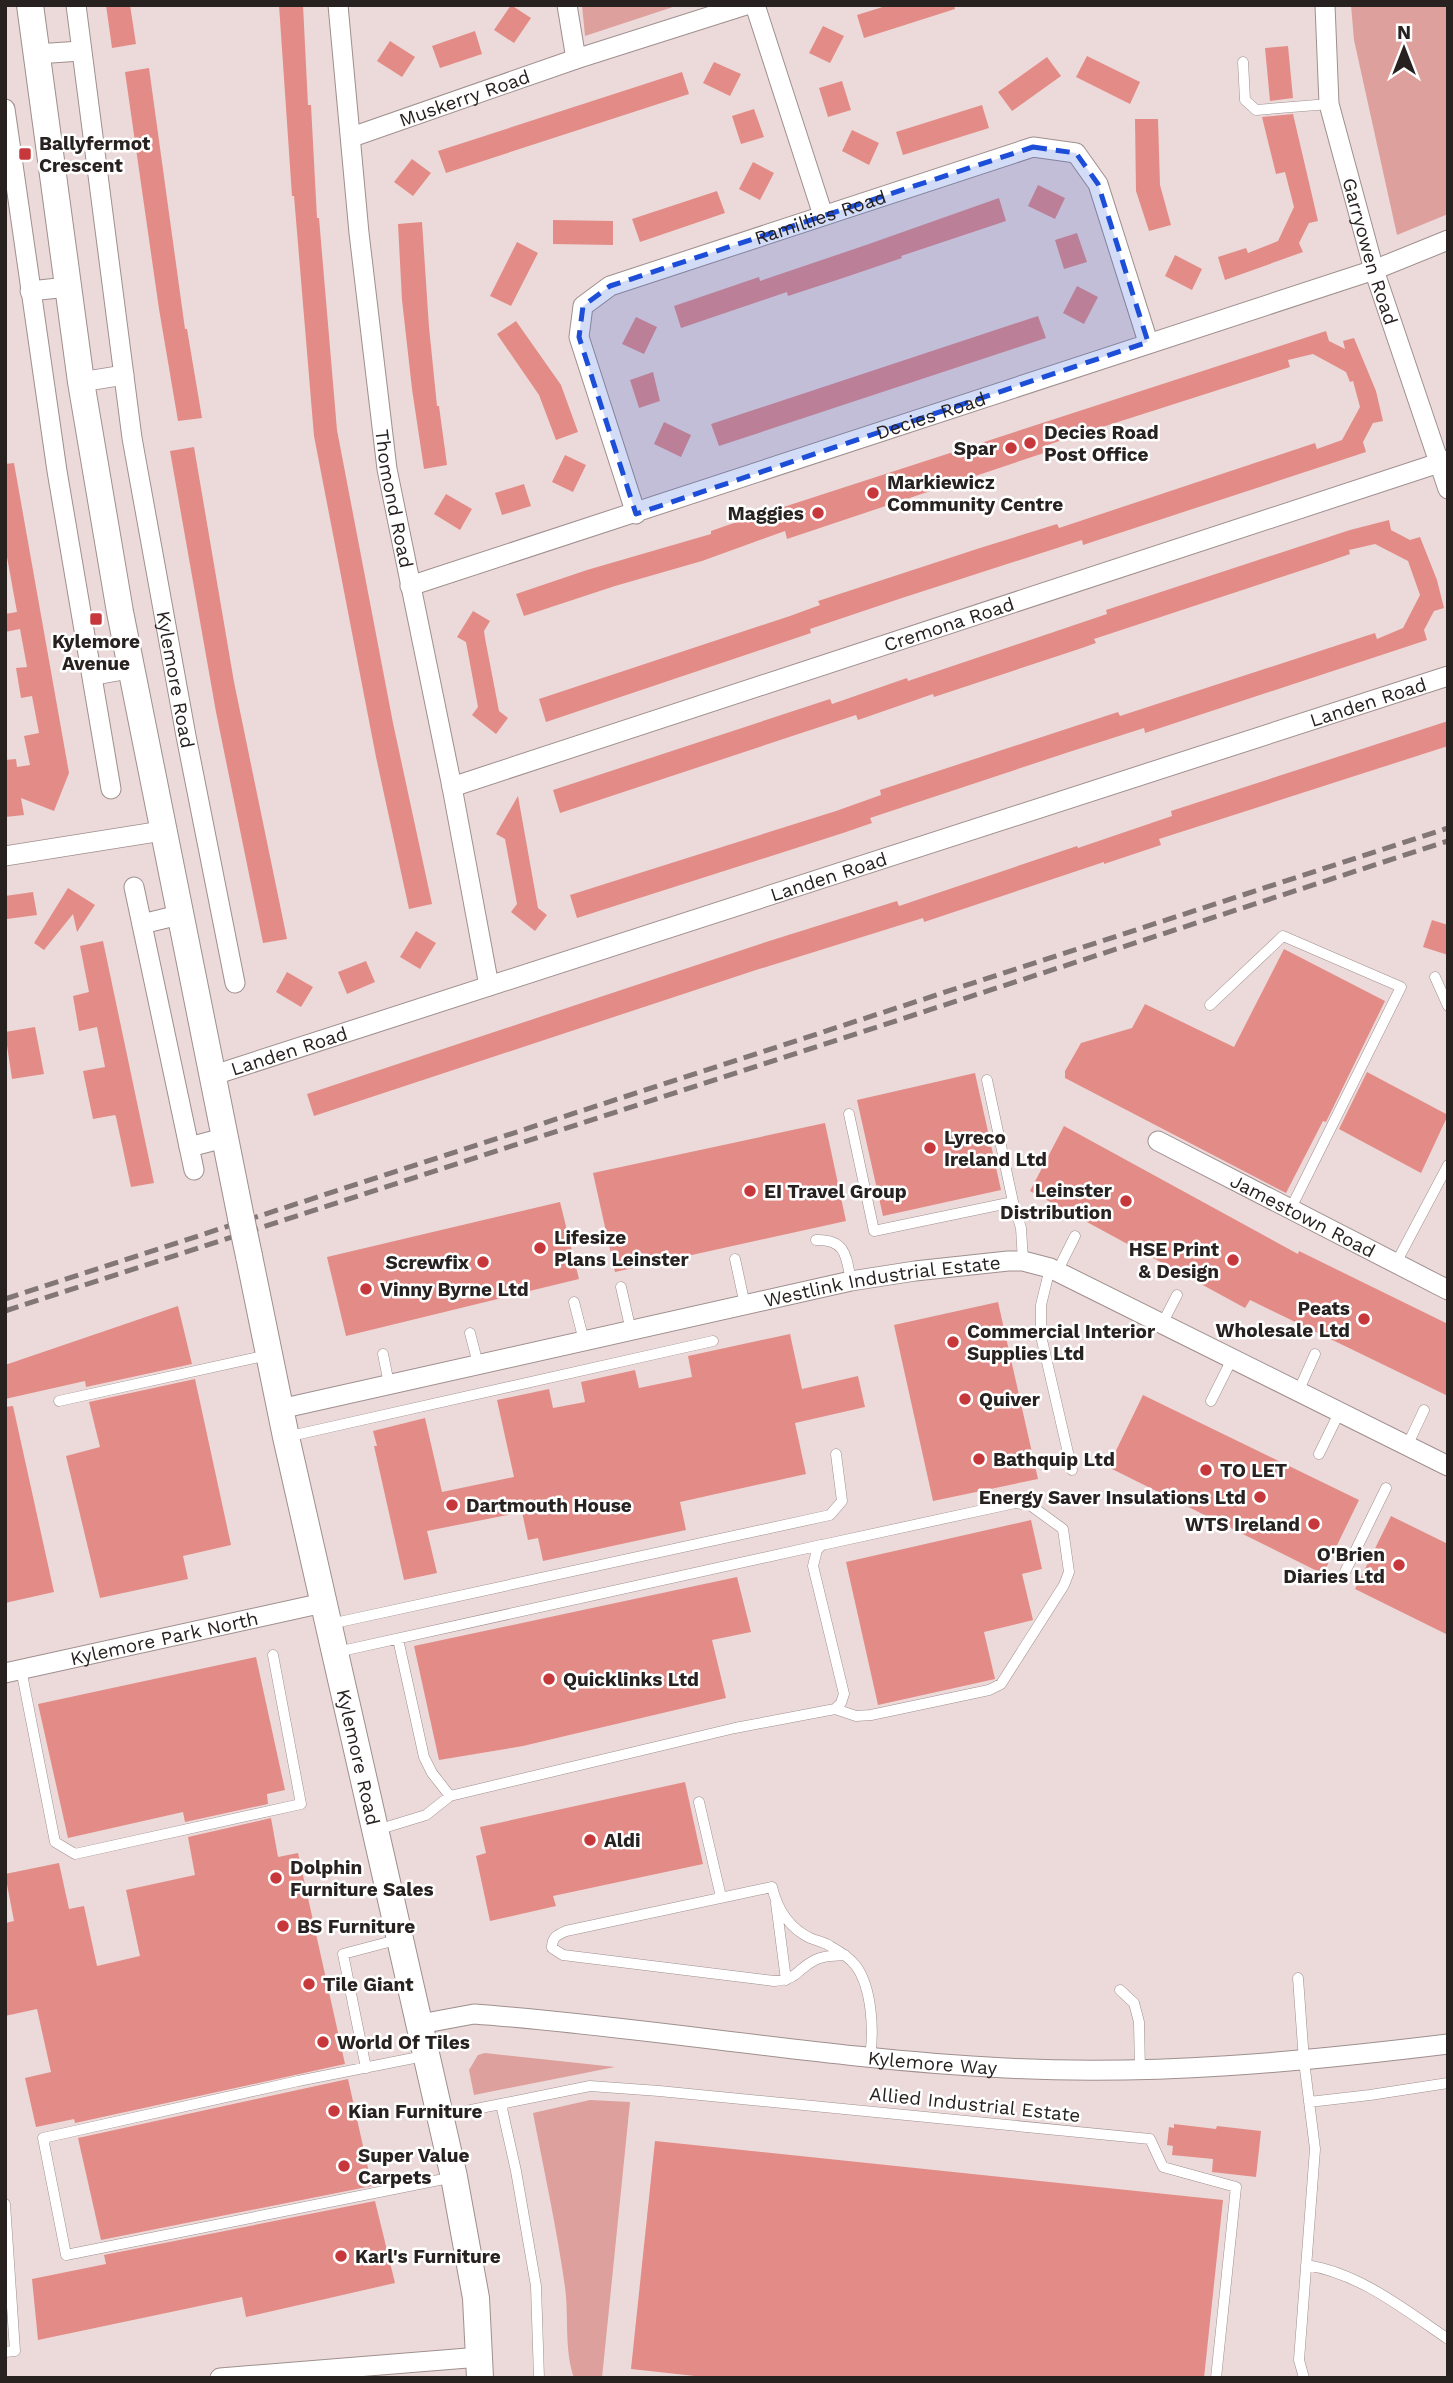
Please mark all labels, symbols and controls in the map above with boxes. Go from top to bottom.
north arrow [1369,14,1439,84]
text: N [1397,21,1411,44]
street label: Muskerry Road [396,65,533,132]
place label: Ballyfermot Crescent [39,132,151,177]
marker: Ballyfermot Crescent [17,146,33,162]
street label: Garryowen Road [1338,175,1403,328]
street label: Ramillies Road [752,185,889,250]
street label: Decies Road [873,387,989,444]
place label: Decies Road Post Office [1044,421,1159,466]
street label: Thomond Road [370,428,418,570]
marker: Decies Road Post Office [1022,435,1038,451]
place label: Spar [954,437,998,460]
marker: Spar [1003,440,1019,456]
place label: Markiewicz Community Centre [887,471,1063,516]
marker: Markiewicz Community Centre [865,485,881,501]
place label: Maggies [728,502,804,525]
marker: Maggies [810,505,826,521]
street label: Cremona Road [881,592,1017,656]
street label: Kylemore Road [152,609,199,750]
marker: Kylemore Avenue [88,611,104,627]
place label: Kylemore Avenue [52,630,140,675]
street label: Landen Road [1307,673,1429,732]
street label: Landen Road [767,847,890,906]
street label: Landen Road [228,1022,350,1081]
place label: Lyreco Ireland Ltd [944,1126,1047,1171]
marker: Lyreco Ireland Ltd [922,1140,938,1156]
street label: Jamestown Road [1226,1169,1379,1263]
place label: Leinster Distribution [1000,1179,1113,1224]
place label: EI Travel Group [764,1180,907,1203]
marker: EI Travel Group [742,1183,758,1199]
marker: Leinster Distribution [1118,1193,1134,1209]
place label: Lifesize Plans Leinster [554,1226,689,1271]
place label: HSE Print & Design [1129,1238,1220,1283]
marker: Lifesize Plans Leinster [532,1240,548,1256]
place label: Screwfix [385,1251,470,1274]
street label: Westlink Industrial Estate [762,1251,1002,1312]
marker: HSE Print & Design [1225,1252,1241,1268]
marker: Screwfix [475,1254,491,1270]
place label: Vinny Byrne Ltd [380,1278,529,1301]
marker: Vinny Byrne Ltd [358,1281,374,1297]
place label: Peats Wholesale Ltd [1216,1297,1350,1342]
marker: Peats Wholesale Ltd [1356,1311,1372,1327]
place label: Commercial Interior Supplies Ltd [967,1320,1156,1365]
marker: Commercial Interior Supplies Ltd [945,1334,961,1350]
place label: Quiver [979,1388,1041,1411]
marker: Quiver [957,1391,973,1407]
place label: Bathquip Ltd [993,1448,1115,1471]
marker: Bathquip Ltd [971,1451,987,1467]
place label: TO LET [1220,1459,1287,1482]
marker: TO LET [1198,1462,1214,1478]
place label: Energy Saver Insulations Ltd [979,1486,1246,1509]
marker: Energy Saver Insulations Ltd [1252,1489,1268,1505]
place label: Dartmouth House [466,1494,632,1517]
marker: Dartmouth House [444,1497,460,1513]
place label: WTS Ireland [1185,1513,1300,1536]
marker: WTS Ireland [1306,1516,1322,1532]
place label: O'Brien Diaries Ltd [1283,1543,1385,1588]
marker: O'Brien Diaries Ltd [1391,1557,1407,1573]
street label: Kylemore Park North [68,1607,260,1670]
place label: Quicklinks Ltd [563,1668,699,1691]
marker: Quicklinks Ltd [541,1671,557,1687]
street label: Kylemore Road [332,1687,385,1828]
place label: Aldi [604,1829,641,1852]
marker: Aldi [582,1832,598,1848]
place label: Dolphin Furniture Sales [290,1856,434,1901]
marker: Dolphin Furniture Sales [268,1870,284,1886]
place label: BS Furniture [297,1915,415,1938]
marker: BS Furniture [275,1918,291,1934]
place label: Tile Giant [323,1973,414,1996]
marker: Tile Giant [301,1976,317,1992]
place label: World Of Tiles [337,2031,470,2054]
marker: World Of Tiles [315,2034,331,2050]
street label: Kylemore Way [867,2046,998,2080]
street label: Allied Industrial Estate [868,2082,1082,2127]
place label: Kian Furniture [348,2100,483,2123]
marker: Kian Furniture [326,2103,342,2119]
place label: Super Value Carpets [358,2144,469,2189]
marker: Super Value Carpets [336,2158,352,2174]
place label: Karl's Furniture [355,2245,501,2268]
marker: Karl's Furniture [333,2248,349,2264]

